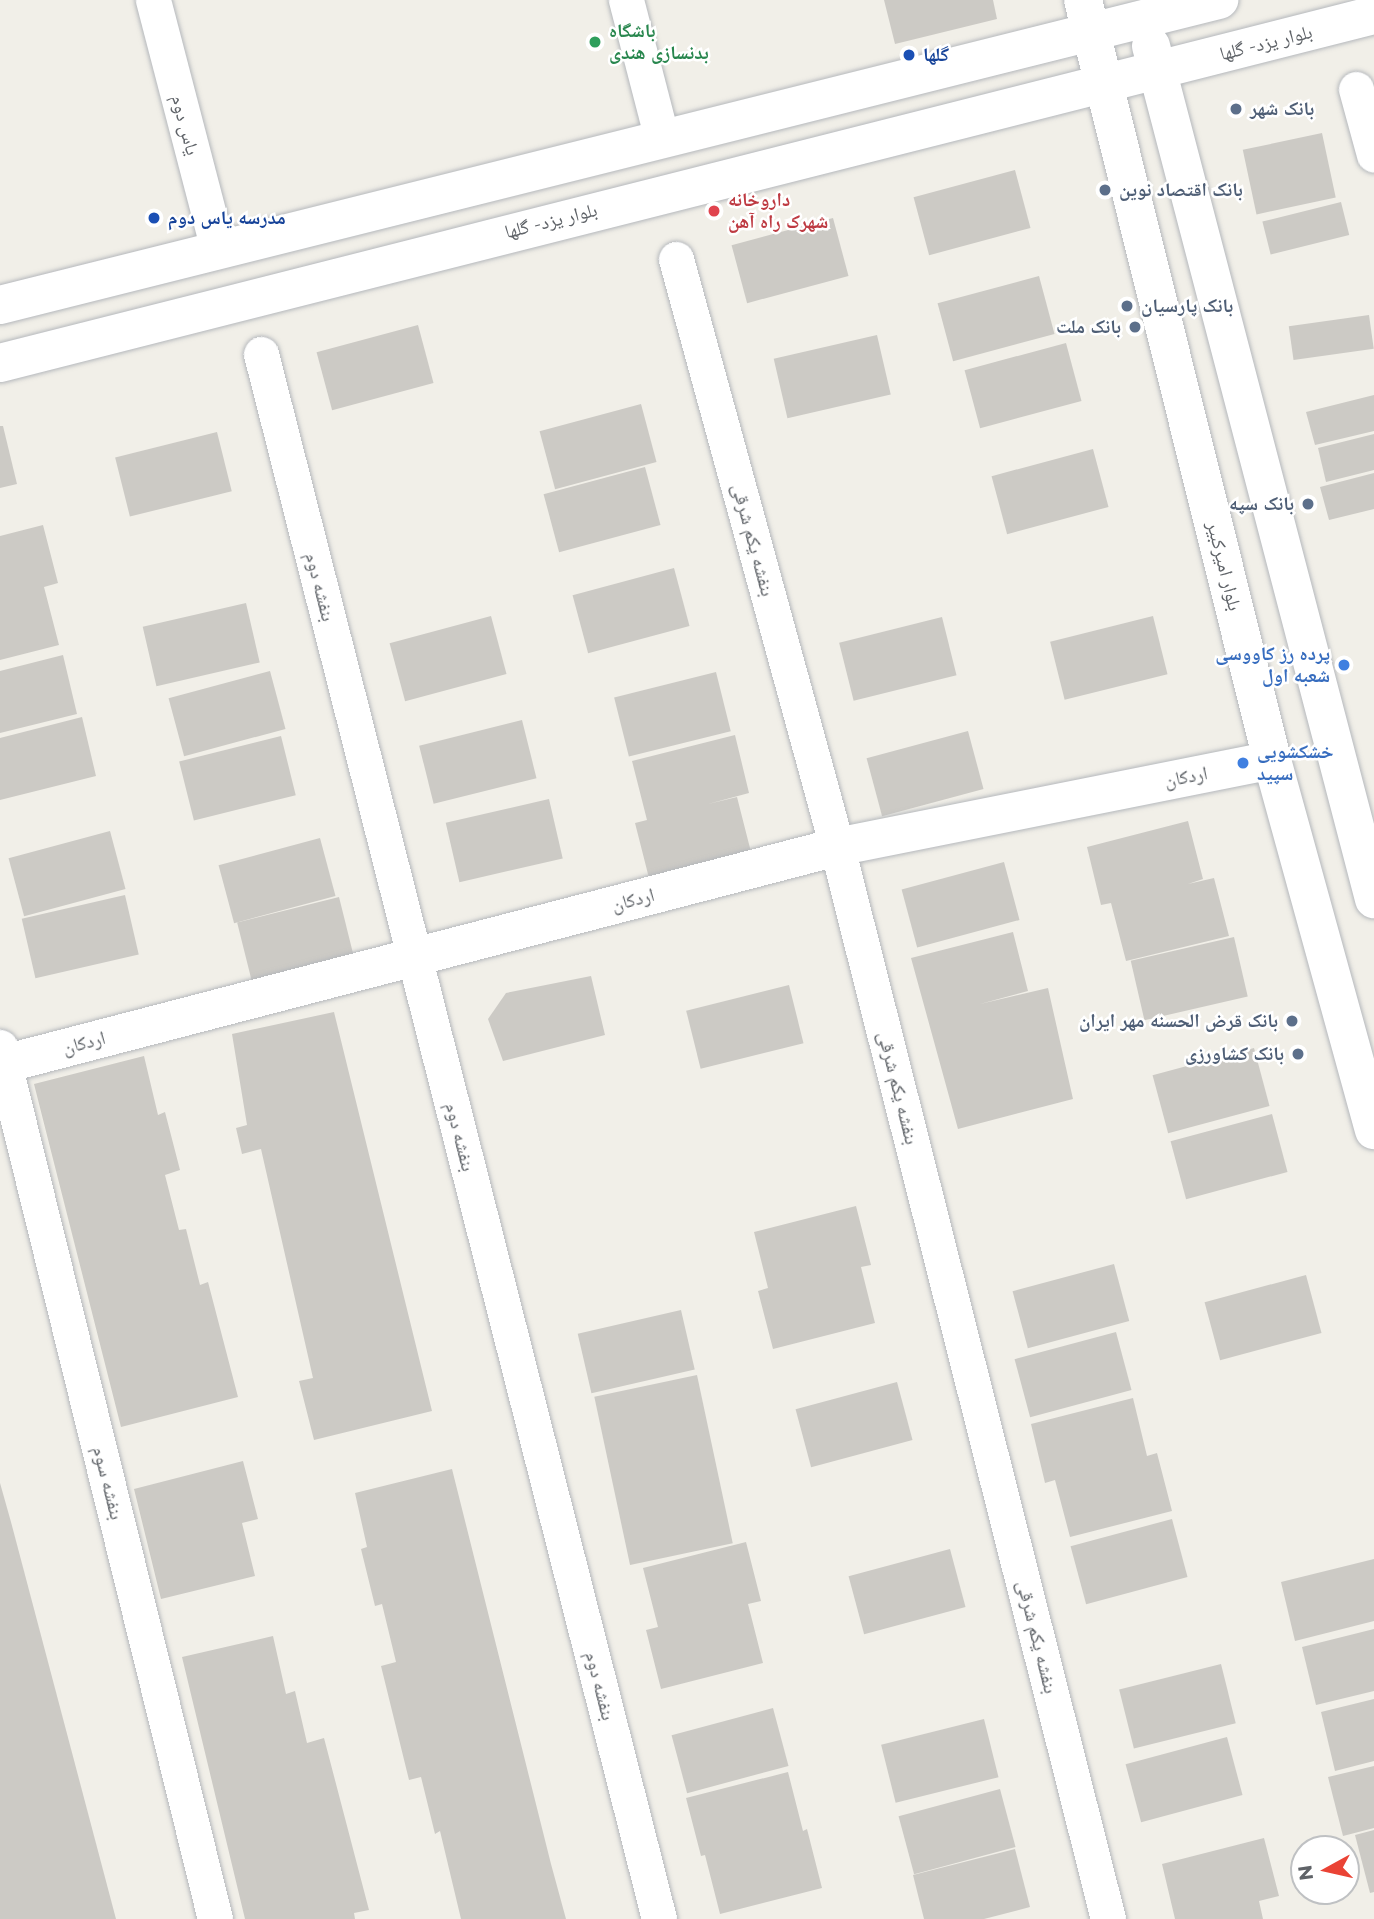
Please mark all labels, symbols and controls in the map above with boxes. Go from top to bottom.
place label: باشگاه بدنسازی هندی [609,20,709,64]
street label: بلوار یزد- گلها [1217,21,1315,65]
marker: باشگاه بدنسازی هندی [587,34,603,50]
place label: گلها [923,44,949,66]
marker: گلها [901,47,917,63]
street label: یاس دوم [166,92,204,158]
place label: بانک شهر [1250,98,1314,120]
marker: بانک شهر [1228,101,1244,117]
place label: بانک اقتصاد نوین [1119,179,1243,201]
marker: بانک اقتصاد نوین [1097,182,1113,198]
place label: داروخانه شهرک راه آهن [728,189,828,233]
street label: بلوار یزد- گلها [502,199,600,243]
marker: داروخانه شهرک راه آهن [706,203,722,219]
place label: مدرسه یاس دوم [168,207,286,229]
marker: مدرسه یاس دوم [146,210,162,226]
place label: بانک پارسیان [1141,295,1233,317]
marker: بانک پارسیان [1119,298,1135,314]
place label: بانک ملت [1056,316,1121,338]
marker: بانک ملت [1127,319,1143,335]
street label: بنفشه یکم شرقی [727,481,779,599]
place label: بانک سپه [1229,493,1294,515]
marker: بانک سپه [1300,496,1316,512]
street label: بلوار امیرکبیر [1202,519,1246,613]
street label: بنفشه دوم [300,550,340,624]
place label: پرده رز کاووسی شعبه اول [1215,643,1330,687]
marker: پرده رز کاووسی شعبه اول [1336,657,1352,673]
place label: خشکشویی سپید [1257,741,1334,785]
marker: خشکشویی سپید [1235,755,1251,771]
street label: اردکان [1162,762,1210,792]
street label: اردکان [609,883,657,917]
place label: بانک قرض الحسنه مهر ایران [1079,1010,1278,1032]
marker: بانک قرض الحسنه مهر ایران [1284,1013,1300,1029]
street label: اردکان [60,1026,108,1060]
street label: بنفشه یکم شرقی [873,1029,923,1147]
place label: بانک کشاورزی [1185,1043,1284,1065]
marker: بانک کشاورزی [1290,1046,1306,1062]
street label: بنفشه دوم [440,1100,480,1174]
street label: بنفشه سوم [88,1444,128,1522]
street label: بنفشه یکم شرقی [1012,1578,1062,1696]
street label: بنفشه دوم [580,1649,620,1723]
north arrow [1290,1835,1360,1905]
text: N [1293,1864,1318,1882]

